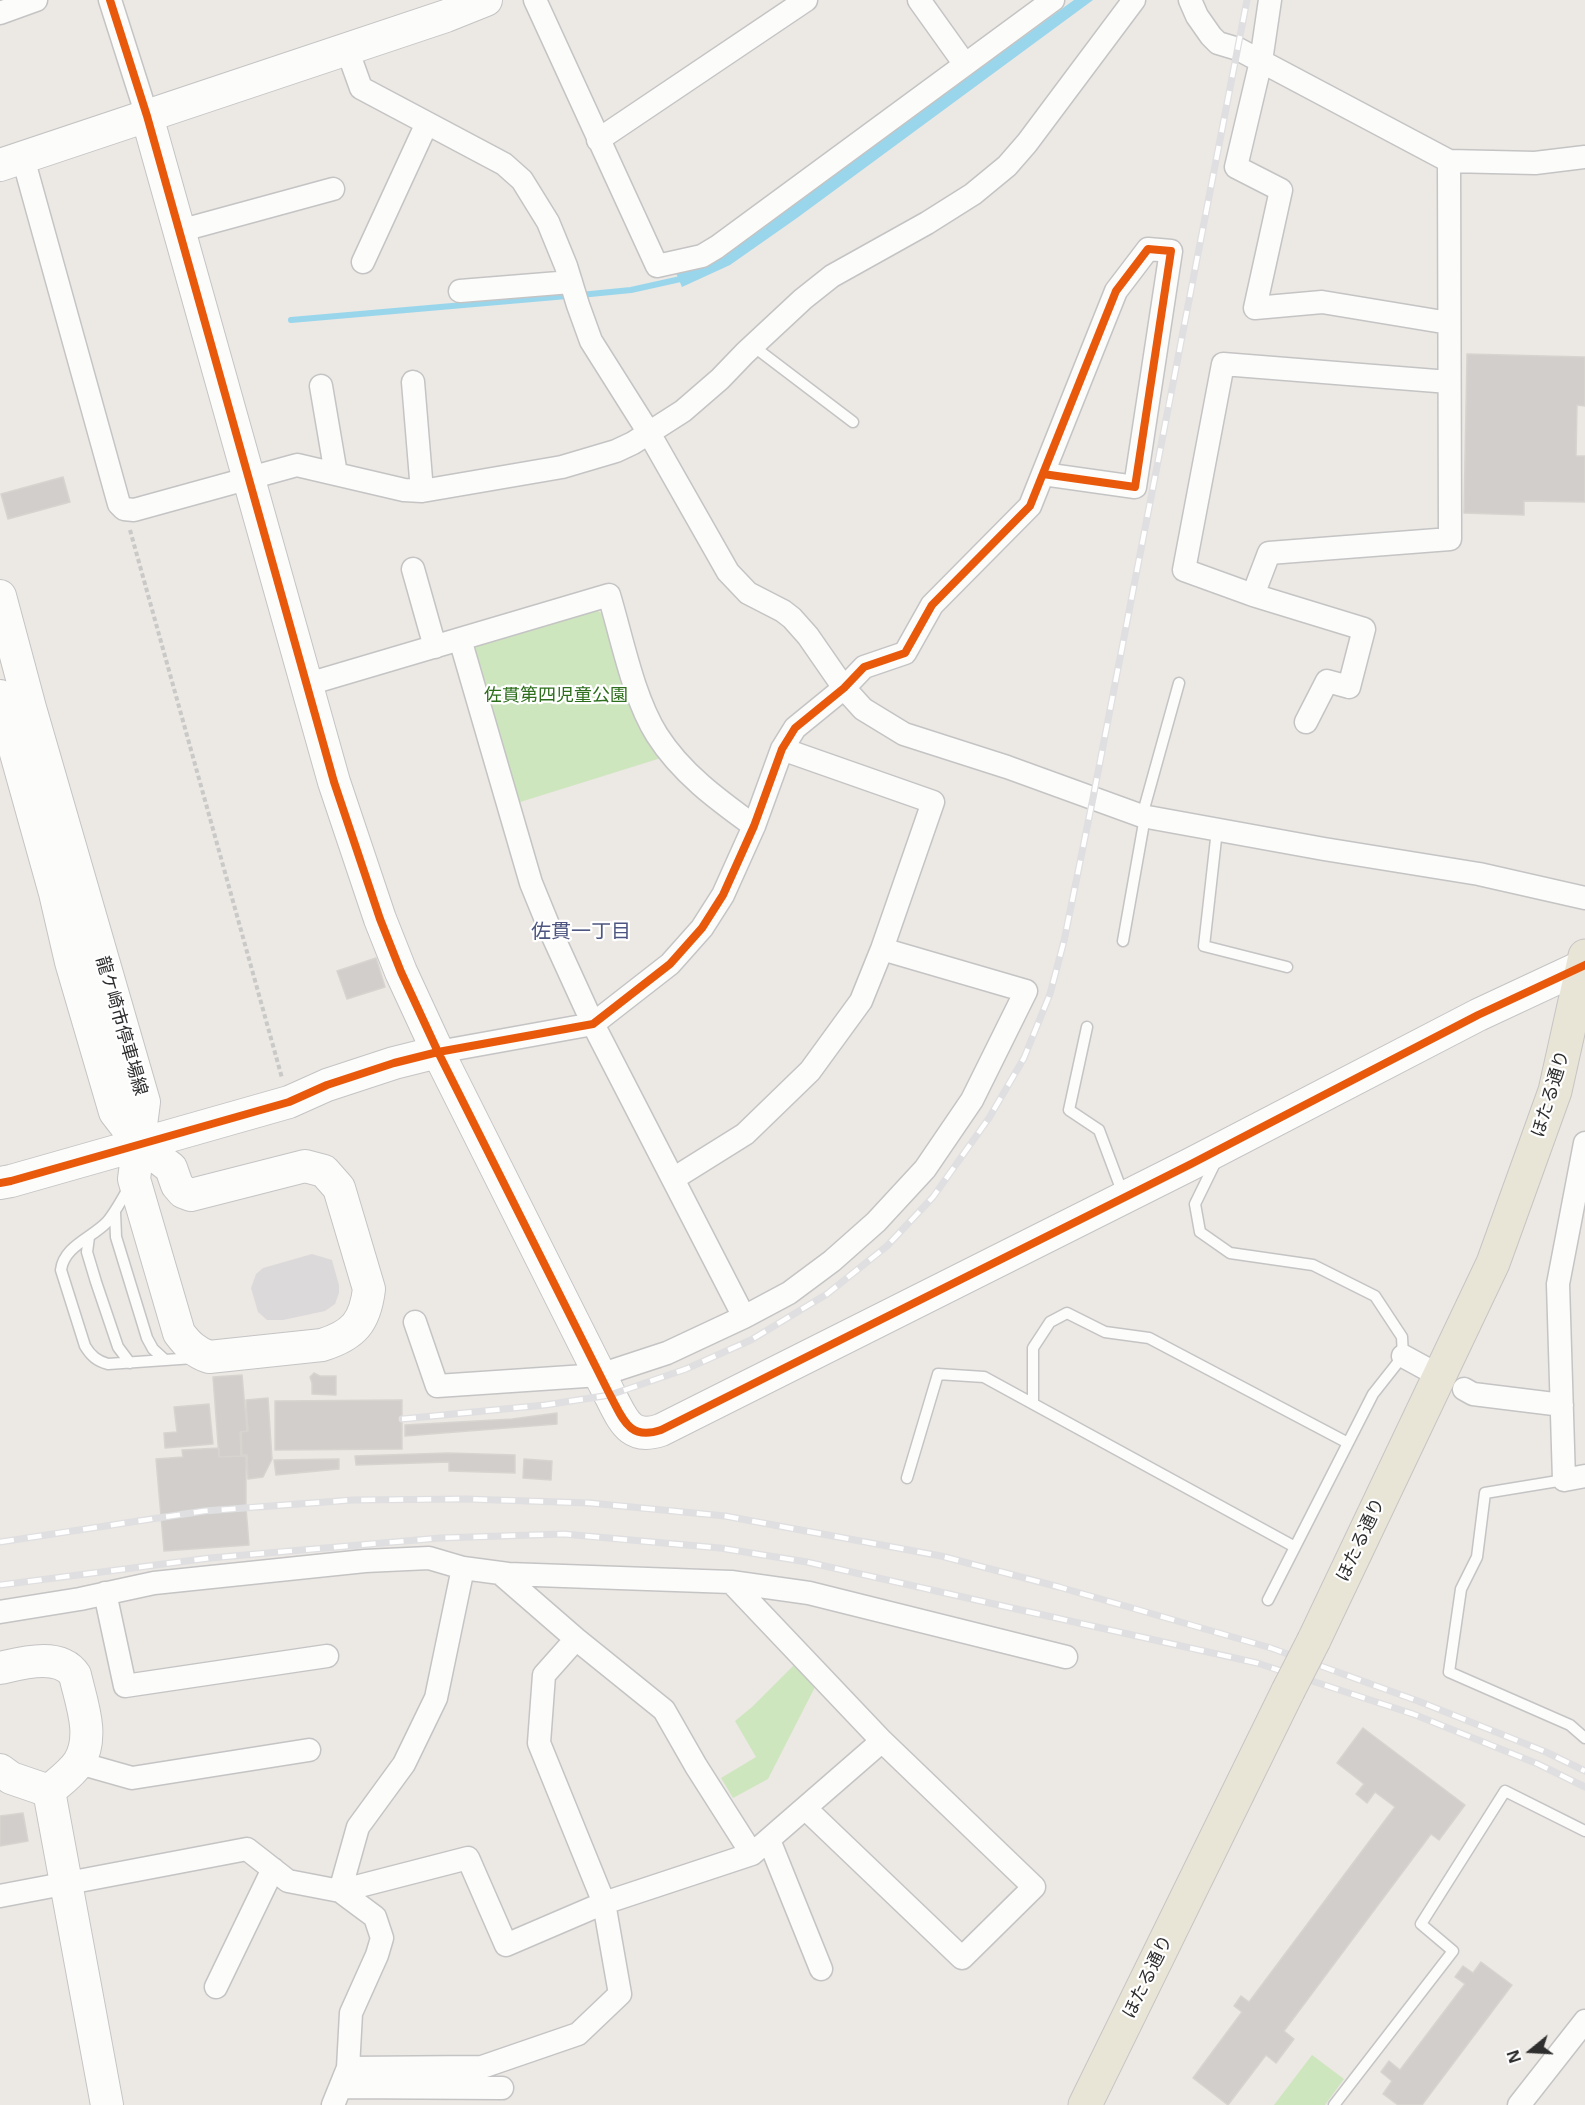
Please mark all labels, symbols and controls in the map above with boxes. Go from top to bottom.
park label: 佐貫第四児童公園 [484,685,628,707]
district label: 佐貫一丁目 [531,920,631,944]
street label: 龍ケ崎市停車場線 [91,954,151,1098]
street label: ほたる通り [1528,1048,1574,1140]
street label: ほたる通り [1332,1495,1390,1585]
street label: ほたる通り [1119,1932,1177,2022]
north arrow [1501,2021,1561,2081]
text: N [1501,2047,1526,2066]

